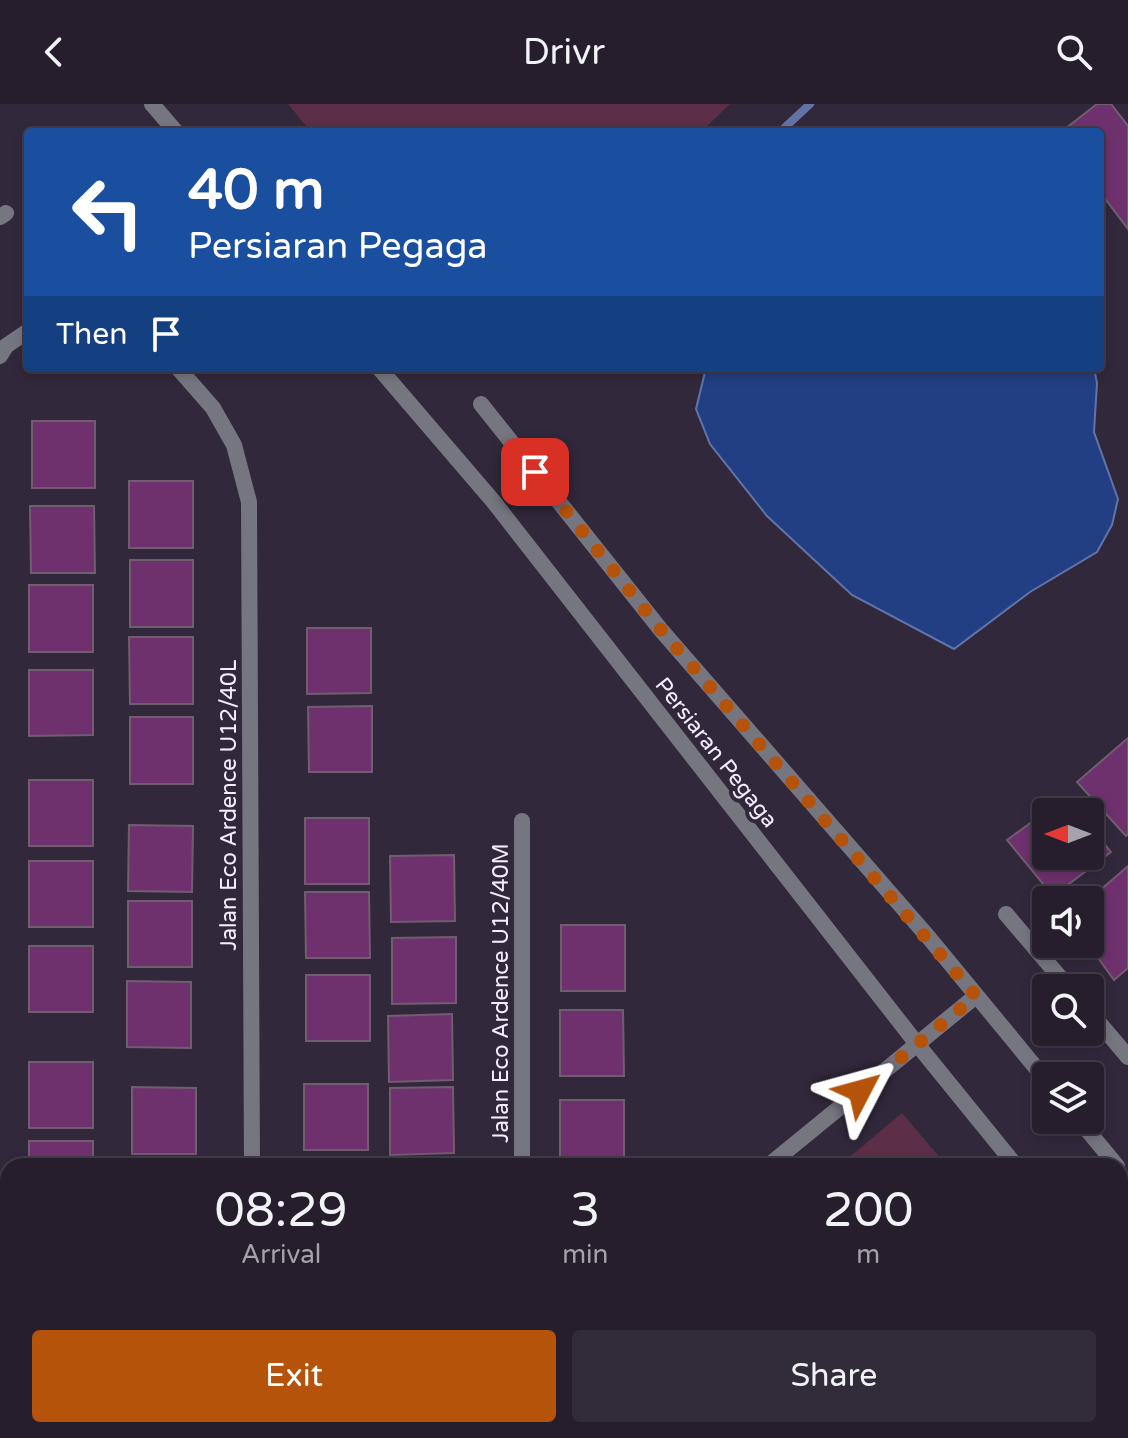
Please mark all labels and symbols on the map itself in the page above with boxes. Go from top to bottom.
pin [501,438,569,506]
street label: Jalan Eco Ardence U12/40L [216,659,242,951]
street label: Persiaran Pegaga [650,672,783,833]
north arrow [1032,798,1104,870]
street label: Jalan Eco Ardence U12/40M [488,843,514,1143]
position arrow [818,1049,902,1133]

